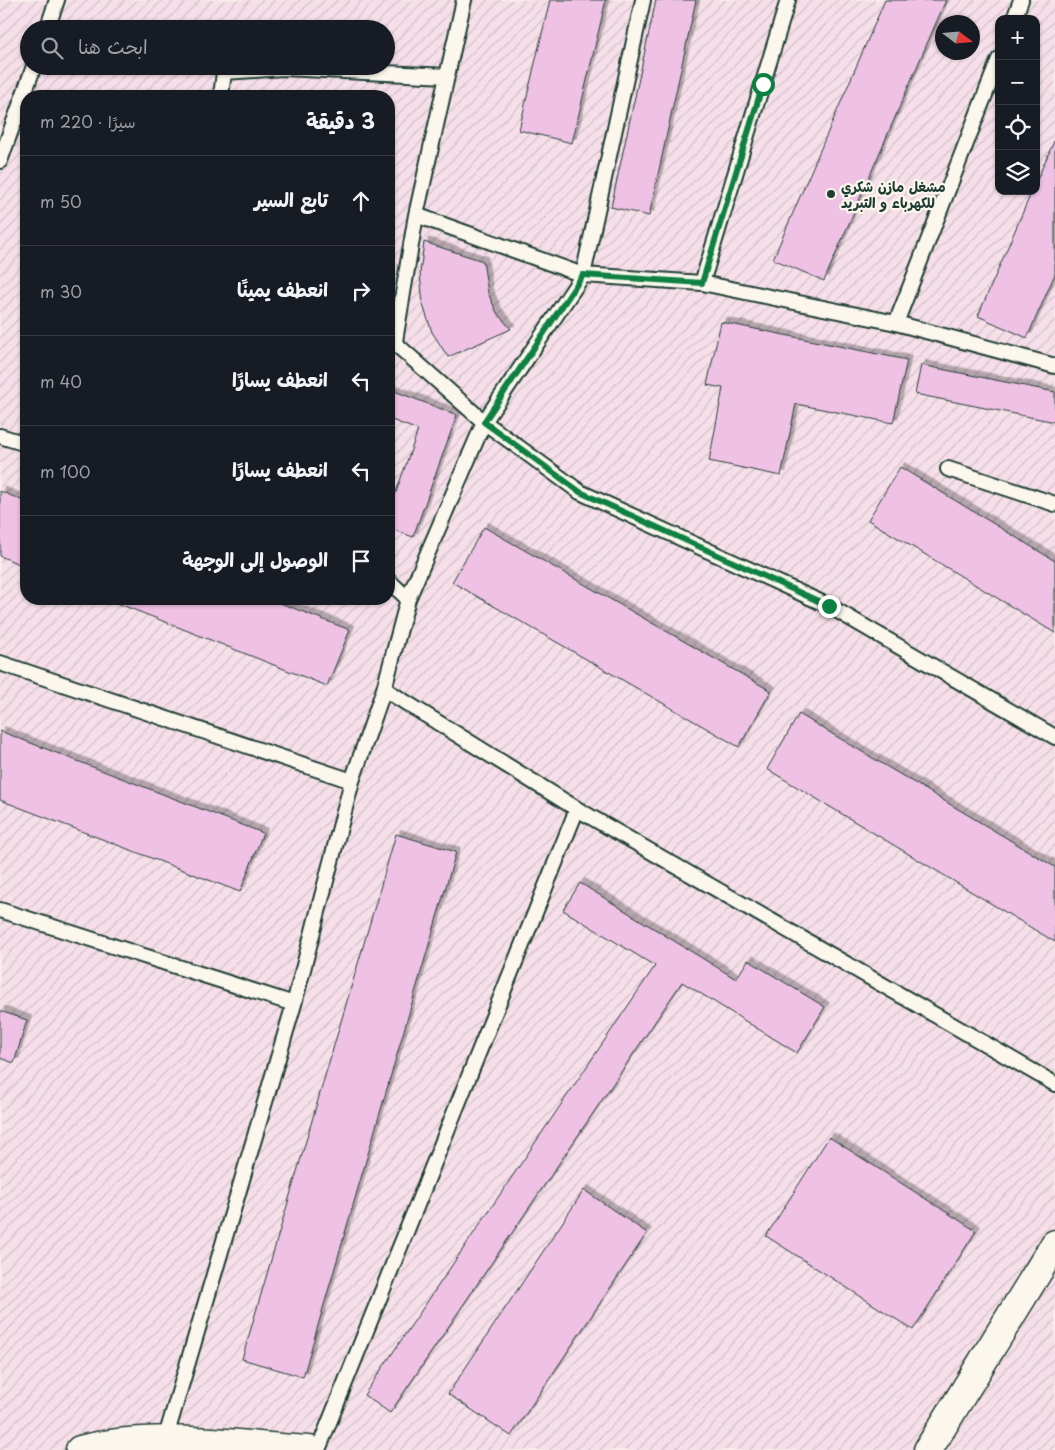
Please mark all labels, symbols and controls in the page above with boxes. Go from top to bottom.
north arrow [935,15,980,60]
map controls [995,15,1040,195]
button: + [995,15,1040,60]
search box [20,20,395,75]
text: ابحث هنا [78,32,148,60]
icon: search [38,34,66,62]
button: − [995,60,1040,105]
route start [752,73,775,96]
text: 3 دقيقة [306,104,375,136]
button: locate [995,105,1040,150]
text: سيرًا · 220 m [40,109,136,133]
button: layers [995,150,1040,195]
place label: مشغل مازن شكري للكهرباء و التبريد [841,176,946,213]
text: تابع السير [254,185,328,213]
icon: ahead [347,187,375,215]
marker: مشغل مازن شكري للكهرباء و التبريد [825,188,837,200]
text: 50 m [40,189,82,213]
text: انعطف يمينًا [237,275,328,303]
icon: right [347,277,375,305]
text: 30 m [40,279,82,303]
text: انعطف يسارًا [232,365,328,393]
icon: left [347,367,375,395]
text: 40 m [40,369,82,393]
text: انعطف يسارًا [232,455,328,483]
icon: left [347,457,375,485]
text: 100 m [40,459,90,483]
text: الوصول إلى الوجهة [182,545,328,573]
icon: arrive [347,547,375,575]
route end [818,595,841,618]

